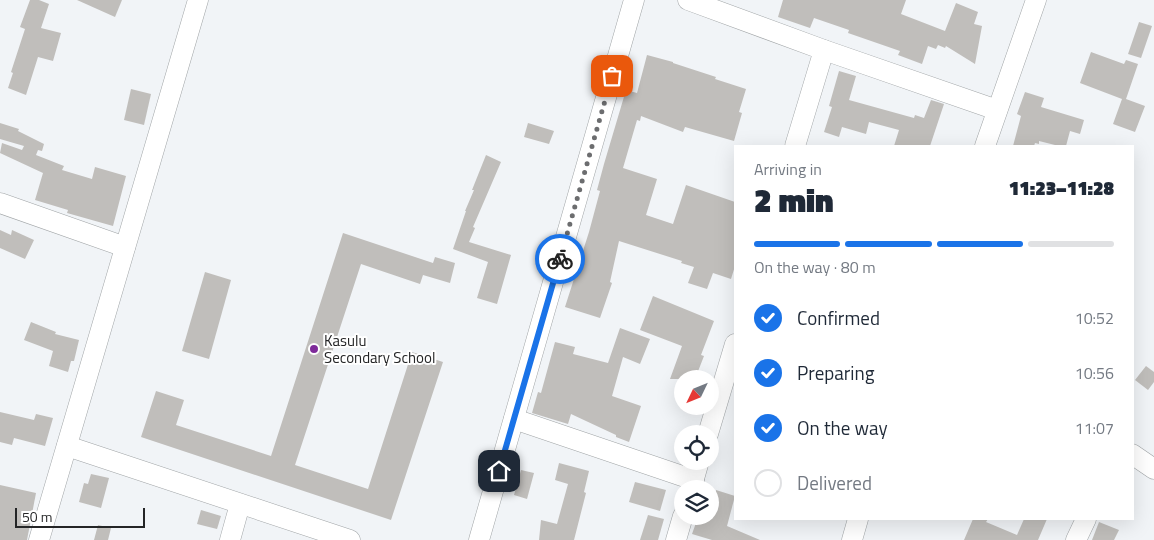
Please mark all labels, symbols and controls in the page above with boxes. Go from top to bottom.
pin [591,55,633,97]
icon: bag [598,62,626,90]
text: Arriving in [754,157,822,181]
text: 11:23–11:28 [1009,173,1114,202]
text: 2 min [754,176,834,224]
courier [535,234,585,284]
icon: bike [546,245,574,273]
text: On the way · 80 m [754,255,876,279]
text: Confirmed [797,303,880,332]
icon: check [754,304,782,332]
text: 10:52 [1075,306,1114,330]
place label: Kasulu Secondary School [324,329,435,369]
marker: Kasulu Secondary School [308,343,320,355]
text: Preparing [797,358,874,387]
icon: check [754,359,782,387]
text: 10:56 [1075,361,1114,385]
north arrow [674,370,719,415]
map controls [674,370,719,525]
text: On the way [797,413,888,442]
icon: check [754,414,782,442]
text: 11:07 [1075,416,1114,440]
button: locate [674,425,719,470]
pin [478,450,520,492]
icon: home [485,457,513,485]
text: Delivered [797,468,872,497]
button: layers [674,480,719,525]
scale bar [15,505,145,528]
text: 50 m [22,506,52,527]

